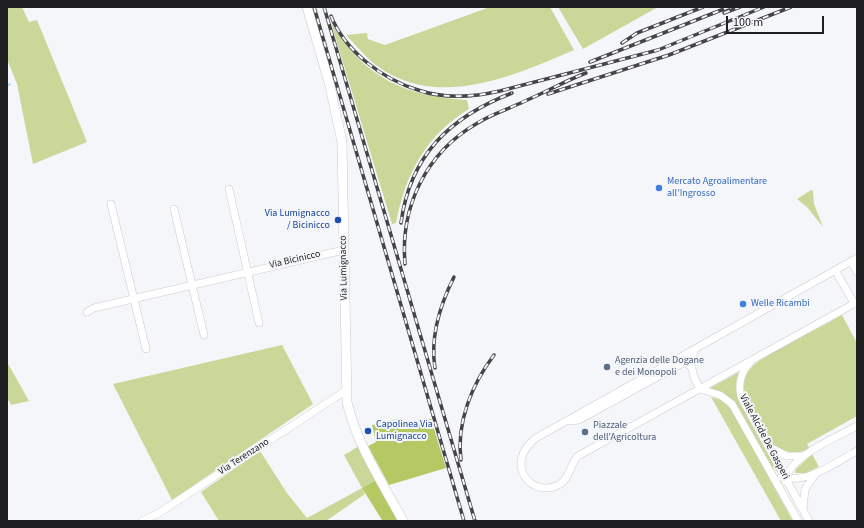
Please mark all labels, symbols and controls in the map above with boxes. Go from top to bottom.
scale bar [728,8,826,34]
text: 100 m [733,14,763,31]
place label: Mercato Agroalimentare all’Ingrosso [667,176,767,200]
marker: Mercato Agroalimentare all’Ingrosso [654,183,664,193]
place label: Via Lumignacco / Bicinicco [265,208,330,232]
marker: Via Lumignacco / Bicinicco [333,215,343,225]
street label: Via Lumignacco [337,235,351,301]
street label: Via Bicinicco [268,248,322,272]
place label: Welle Ricambi [751,298,810,310]
marker: Welle Ricambi [738,299,748,309]
place label: Agenzia delle Dogane e dei Monopoli [615,355,704,378]
marker: Agenzia delle Dogane e dei Monopoli [602,362,612,372]
street label: Viale Alcide De Gasperi [736,392,792,482]
place label: Capolinea Via Lumignacco [376,419,433,442]
place label: Piazzale dell'Agricoltura [593,420,656,444]
marker: Capolinea Via Lumignacco [363,426,373,436]
marker: Piazzale dell'Agricoltura [580,427,590,437]
street label: Via Terenzano [216,436,272,478]

